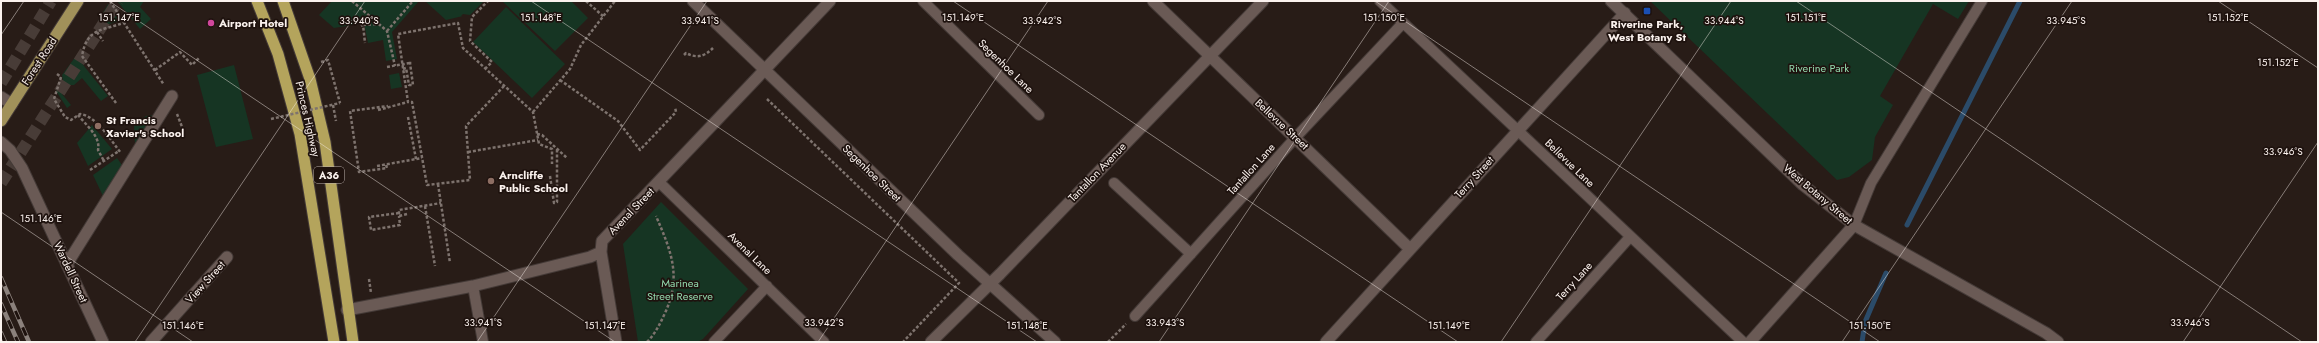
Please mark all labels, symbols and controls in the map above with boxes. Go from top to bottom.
marker: Riverine Park, West Botany St [1642,6,1652,16]
text: 151.147°E [98,10,140,25]
text: 151.148°E [520,10,562,25]
text: 151.149°E [942,10,984,25]
text: 151.150°E [1363,10,1405,25]
text: 151.151°E [1786,10,1826,25]
text: 151.152°E [2207,10,2249,25]
text: 33.940°S [339,13,379,28]
text: 33.941°S [681,13,720,28]
text: 33.942°S [1022,13,1062,28]
text: 33.944°S [1704,13,1744,28]
text: 33.945°S [2046,13,2086,28]
place label: Airport Hotel [218,15,287,31]
place label: Riverine Park, West Botany St [1608,16,1686,45]
marker: Airport Hotel [206,18,216,28]
street label: Forest Road [17,34,61,88]
street label: Segenhoe Lane [975,35,1038,97]
text: 151.152°E [2257,55,2299,70]
park label: Riverine Park [1789,60,1849,76]
street label: Princes Highway [292,80,325,159]
street label: Bellevue Street [1252,95,1313,153]
place label: St Francis Xavier's School [106,112,184,141]
marker: St Francis Xavier's School [93,121,103,131]
street label: Bellevue Lane [1542,135,1599,191]
street label: Tantallon Avenue [1064,138,1130,205]
street label: Tantallon Lane [1223,139,1279,198]
street label: Segenhoe Street [839,141,905,206]
text: 33.946°S [2263,144,2303,159]
street label: Terry Street [1451,152,1498,202]
street label: West Botany Street [1780,160,1856,228]
road number: A36 [314,167,344,183]
place label: Arncliffe Public School [498,167,568,196]
marker: Arncliffe Public School [486,176,496,186]
street label: Avenal Street [604,184,658,238]
text: 151.146°E [20,211,62,226]
street label: Avenal Lane [724,228,776,278]
street label: Wardell Street [50,239,92,305]
street label: View Street [181,257,229,307]
street label: Terry Lane [1552,258,1596,304]
park label: Marinea Street Reserve [647,275,713,304]
text: 33.941°S [464,315,503,330]
text: 33.942°S [804,315,844,330]
text: 33.943°S [1145,315,1185,330]
text: 33.946°S [2170,315,2210,330]
text: 151.146°E [162,318,204,333]
text: 151.147°E [584,318,626,333]
text: 151.148°E [1006,318,1048,333]
text: 151.149°E [1428,318,1470,333]
text: 151.150°E [1849,318,1891,333]

